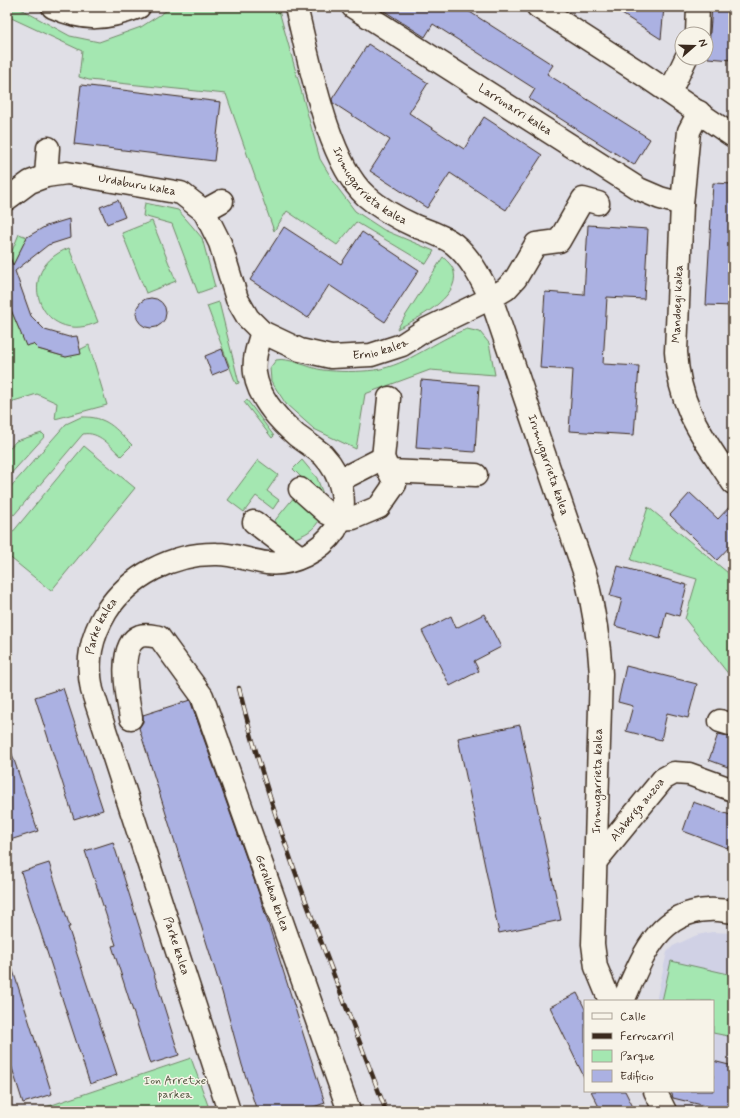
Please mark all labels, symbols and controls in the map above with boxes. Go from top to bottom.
north arrow [674,26,714,66]
text: N [695,37,710,49]
street label: Larrunarri kalea [475,81,555,140]
street label: Irumugarrieta kalea [328,145,410,229]
street label: Urdaburu kalea [97,171,177,200]
street label: Mandoegi kalea [669,265,687,343]
street label: Ernio kalea [352,334,412,364]
street label: Irumugarrieta kalea [523,413,572,518]
street label: Parke kalea [82,595,121,656]
street label: Irumugarrieta kalea [589,728,607,834]
street label: Alaberga auzoa [607,775,669,845]
street label: Geralekua kalea [251,853,293,934]
street label: Parke kalea [159,915,193,977]
legend [584,1000,714,1092]
text: Calle [620,1009,646,1025]
text: Ferrocarril [620,1029,674,1045]
text: Parque [620,1049,655,1065]
text: Edificio [620,1069,654,1085]
park label: Ion Arretxe parkea [144,1073,206,1103]

